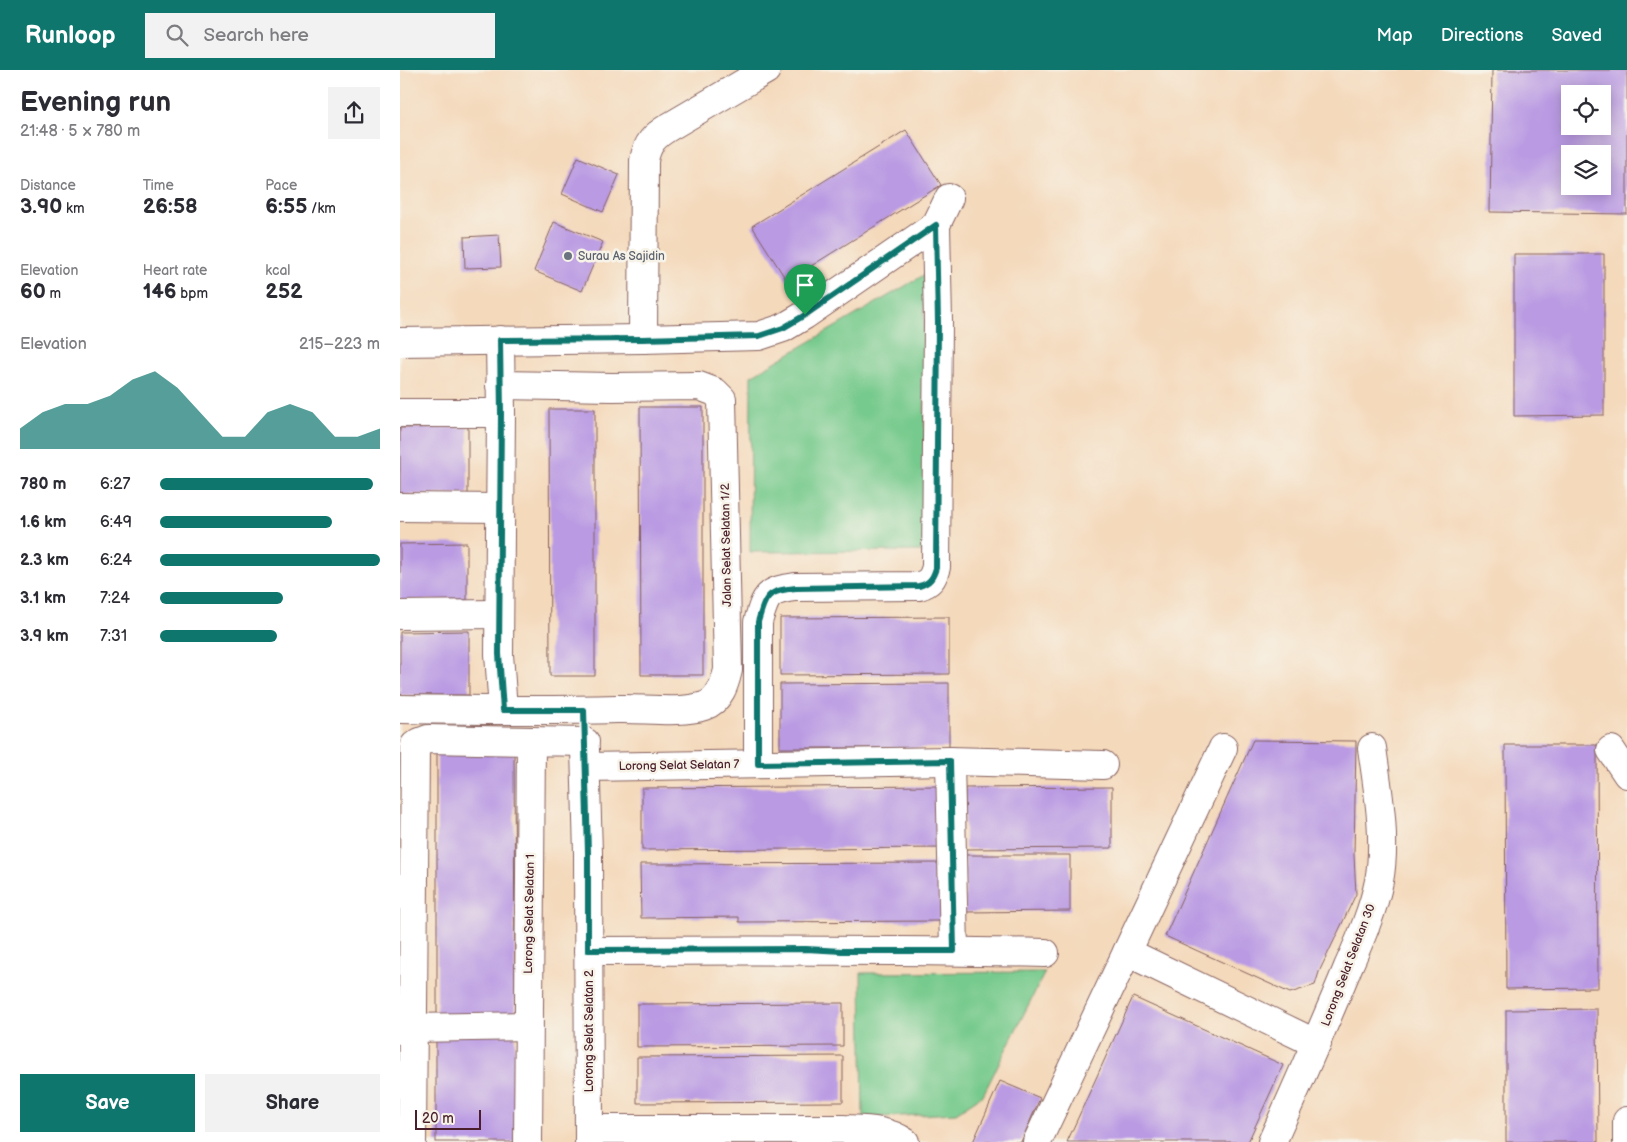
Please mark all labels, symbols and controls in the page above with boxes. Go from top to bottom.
search box [145,13,495,58]
text: Runloop [25,21,115,50]
icon: search [163,21,191,49]
text: Search here [203,24,309,47]
text: Map [1377,25,1413,46]
text: Directions [1441,25,1523,46]
text: Saved [1551,25,1602,46]
map controls [1561,85,1611,195]
button: locate [1561,85,1611,135]
text: Evening run [20,86,171,119]
button: share [328,87,380,139]
text: 21:48 · 5 × 780 m [20,122,140,141]
button: layers [1561,145,1611,195]
text: Distance [20,177,76,194]
text: Time [143,177,174,194]
text: Pace [265,177,297,194]
text: 3.90 [20,194,62,219]
text: 26:58 [143,194,198,219]
text: 6:55 [265,194,307,219]
text: km [62,200,85,217]
text: /km [307,200,336,217]
place label: Surau As Sajidin [578,249,665,264]
marker: Surau As Sajidin [562,250,574,262]
text: Elevation [20,262,78,279]
text: Heart rate [143,262,207,279]
text: kcal [265,262,290,279]
pin [784,264,826,315]
icon: arrive [791,271,819,299]
text: 60 [20,279,46,304]
text: 146 [143,279,177,304]
text: 252 [265,279,303,304]
text: m [46,285,61,302]
text: bpm [177,285,208,302]
text: Elevation [20,335,87,354]
text: 215–223 m [299,335,380,354]
text: 780 m [20,475,66,494]
text: 6:27 [100,475,130,494]
street label: Jalan Selat Selatan 1/2 [718,483,735,607]
text: 1.6 km [20,513,66,532]
text: 6:49 [100,513,132,532]
text: 2.3 km [20,551,69,570]
text: 6:24 [100,551,132,570]
text: 3.1 km [20,589,66,608]
text: 7:24 [100,589,130,608]
text: 3.9 km [20,627,69,646]
text: 7:31 [100,627,127,646]
street label: Lorong Selat Selatan 7 [618,757,740,774]
street label: Lorong Selat Selatan 1 [521,854,538,974]
street label: Lorong Selat Selatan 30 [1318,902,1379,1028]
street label: Lorong Selat Selatan 2 [582,970,597,1092]
button: Save [20,1074,195,1132]
button: Share [205,1074,380,1132]
scale bar [415,1107,481,1130]
text: 20 m [422,1110,454,1127]

